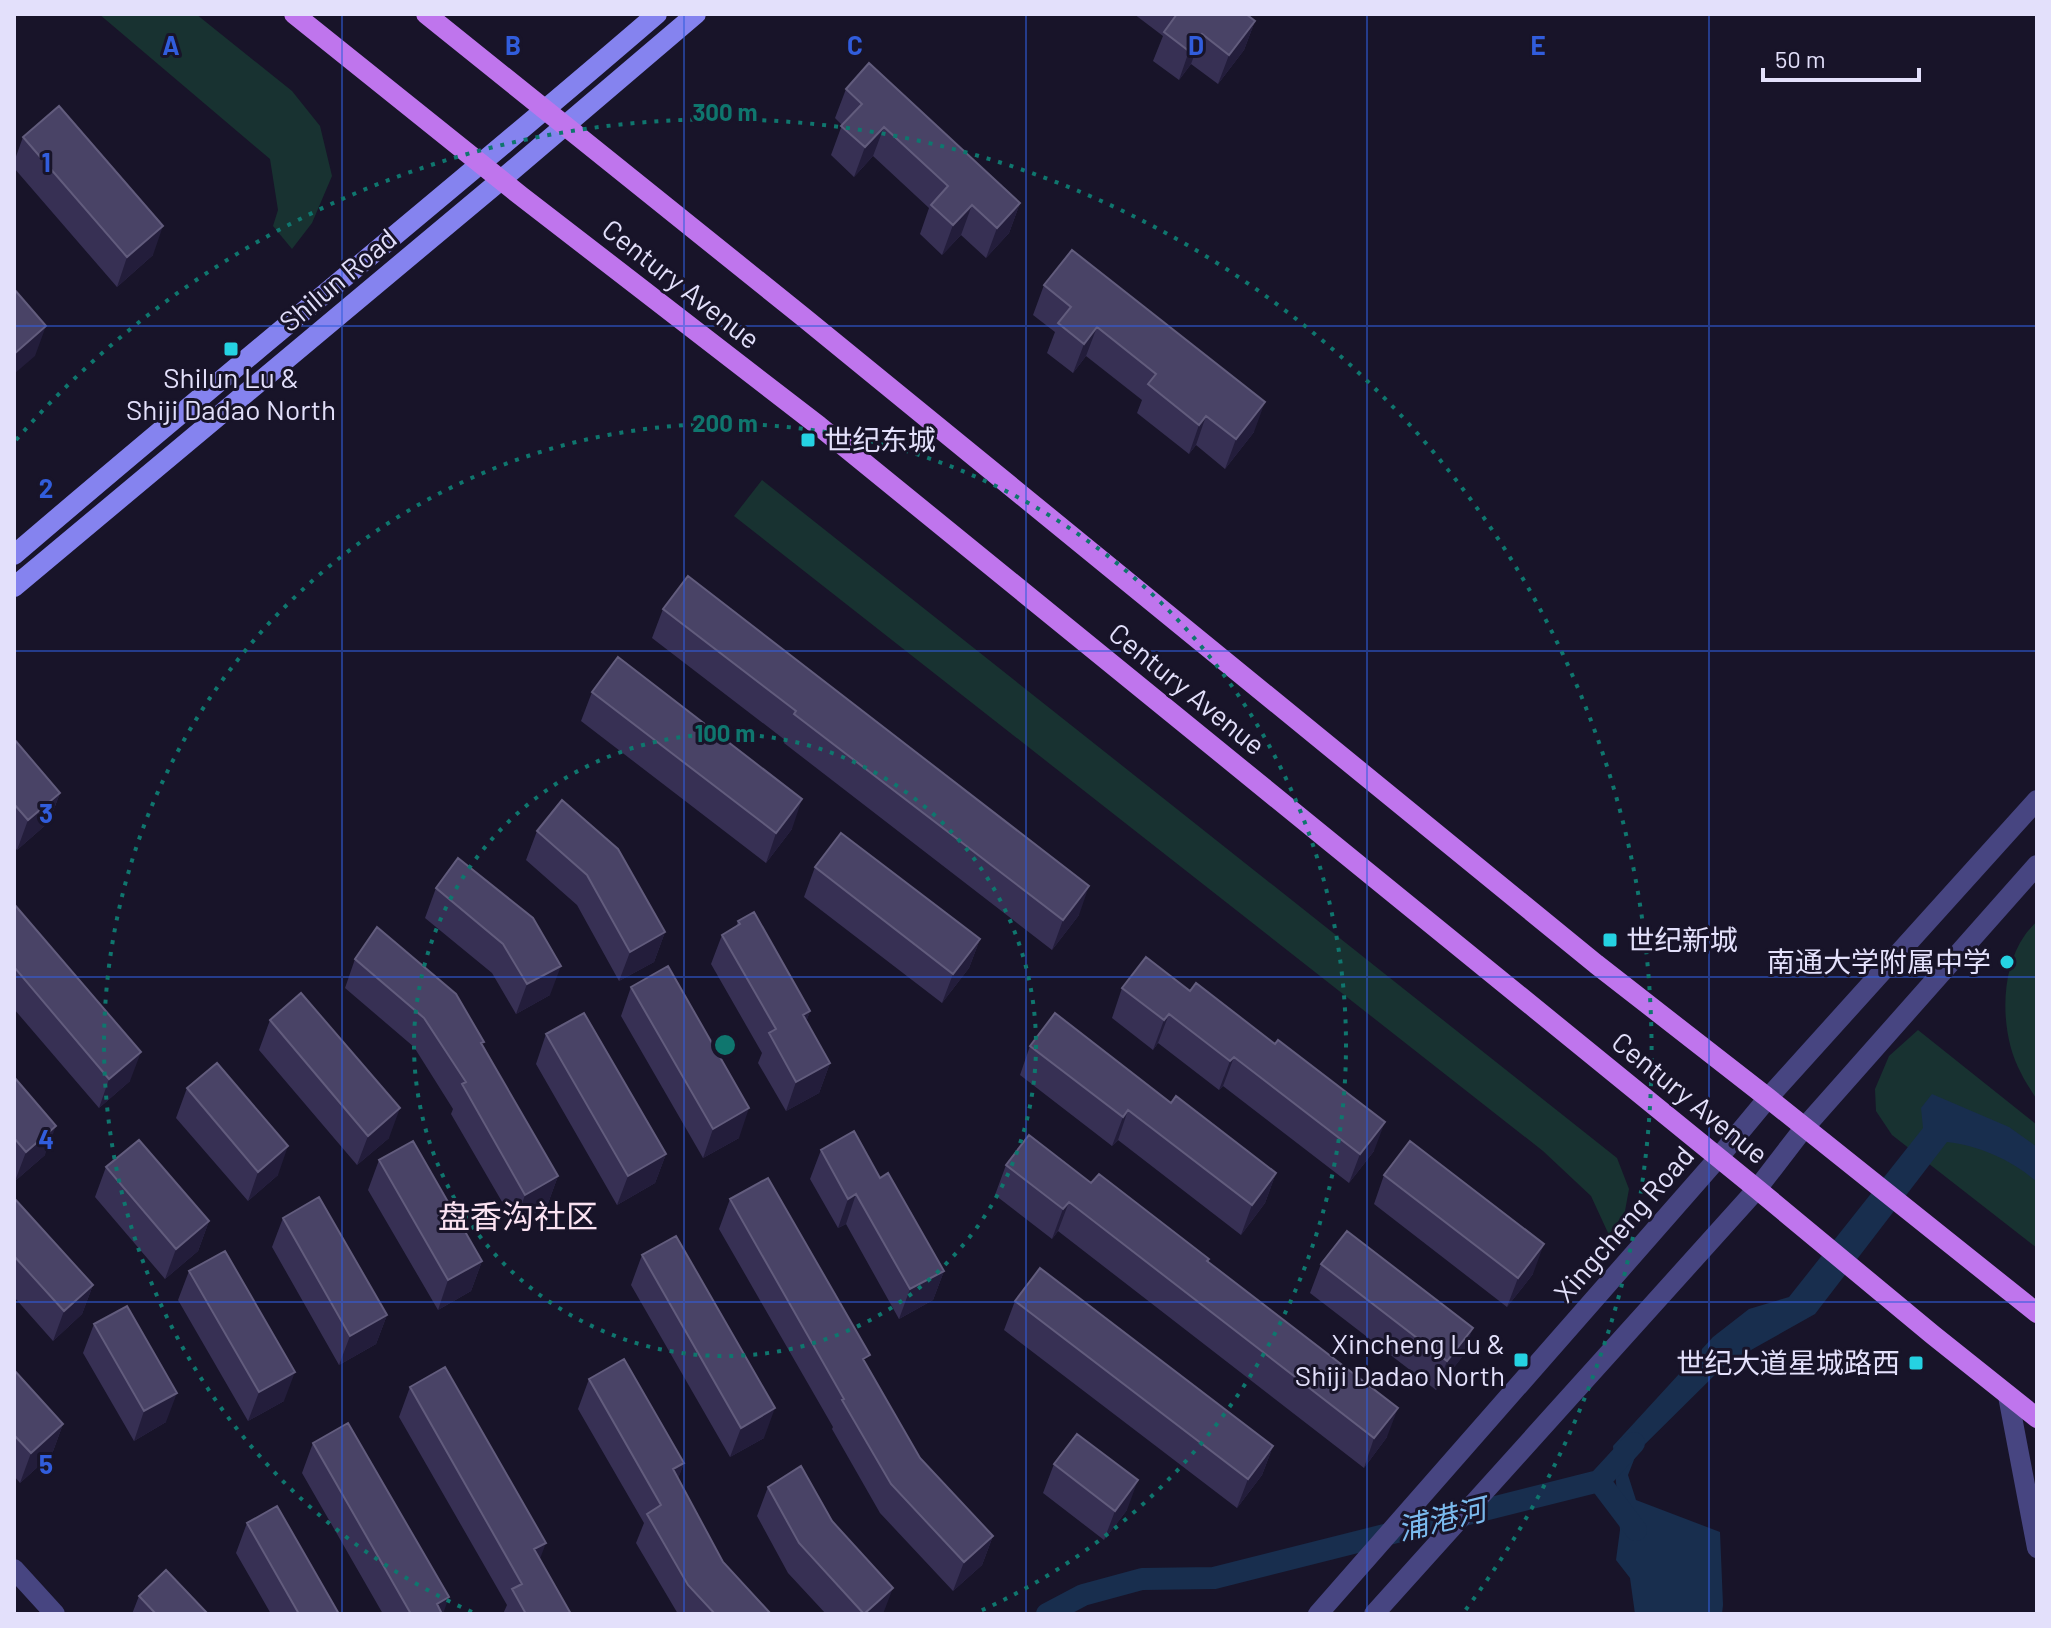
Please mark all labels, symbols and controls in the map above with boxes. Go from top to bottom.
text: A [162,29,180,60]
text: B [505,29,521,60]
text: C [847,29,863,60]
text: D [1188,29,1204,60]
text: E [1530,29,1546,60]
scale bar [1763,32,1919,82]
text: 50 m [1775,44,1826,73]
text: 300 m [692,97,758,126]
text: 1 [41,146,51,177]
street label: Century Avenue [596,211,767,355]
street label: Shilun Road [272,220,403,338]
marker: Shilun Lu & Shiji Dadao North [222,340,240,358]
place label: Shilun Lu & Shiji Dadao North [126,360,336,426]
text: 200 m [692,408,758,437]
place label: 世纪东城 [824,422,936,456]
marker: 世纪东城 [799,431,817,449]
text: 2 [39,472,53,503]
street label: Century Avenue [1103,615,1272,761]
text: 100 m [695,718,755,747]
text: 3 [39,797,53,828]
place label: 世纪新城 [1626,922,1738,956]
marker: 世纪新城 [1601,931,1619,949]
place label: 南通大学附属中学 [1767,944,1991,978]
marker: 南通大学附属中学 [1998,953,2016,971]
street label: Century Avenue [1606,1024,1775,1170]
centre of rings [711,1031,739,1059]
text: 4 [38,1123,54,1154]
street label: Xingcheng Road [1546,1138,1700,1308]
district label: 盘香沟社区 [438,1196,598,1234]
place label: Xincheng Lu & Shiji Dadao North [1295,1326,1505,1392]
place label: 世纪大道星城路西 [1676,1345,1900,1379]
marker: Xincheng Lu & Shiji Dadao North [1512,1351,1530,1369]
marker: 世纪大道星城路西 [1907,1354,1925,1372]
text: 5 [39,1448,53,1479]
water label: 浦港河 [1393,1488,1494,1546]

